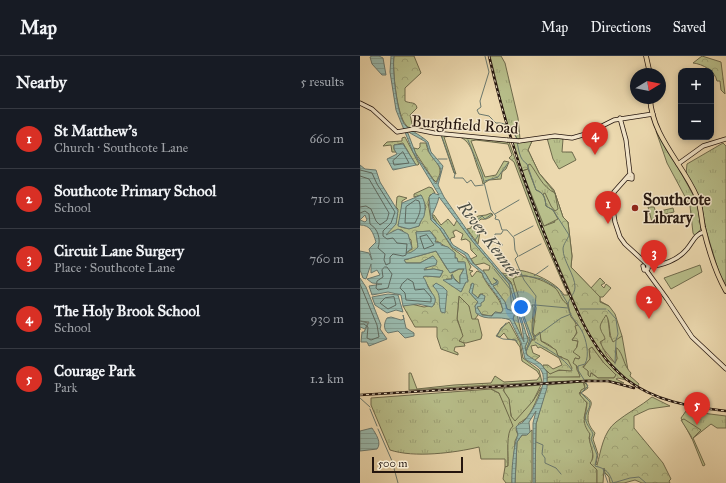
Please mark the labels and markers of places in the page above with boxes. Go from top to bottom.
pin: 4 [582,122,608,155]
place label: Southcote Library [643,190,711,228]
pin: 1 [595,191,621,224]
marker: Southcote Library [630,203,640,213]
pin: 3 [641,240,667,273]
pin: 2 [636,286,662,319]
pin: 5 [684,392,710,425]

